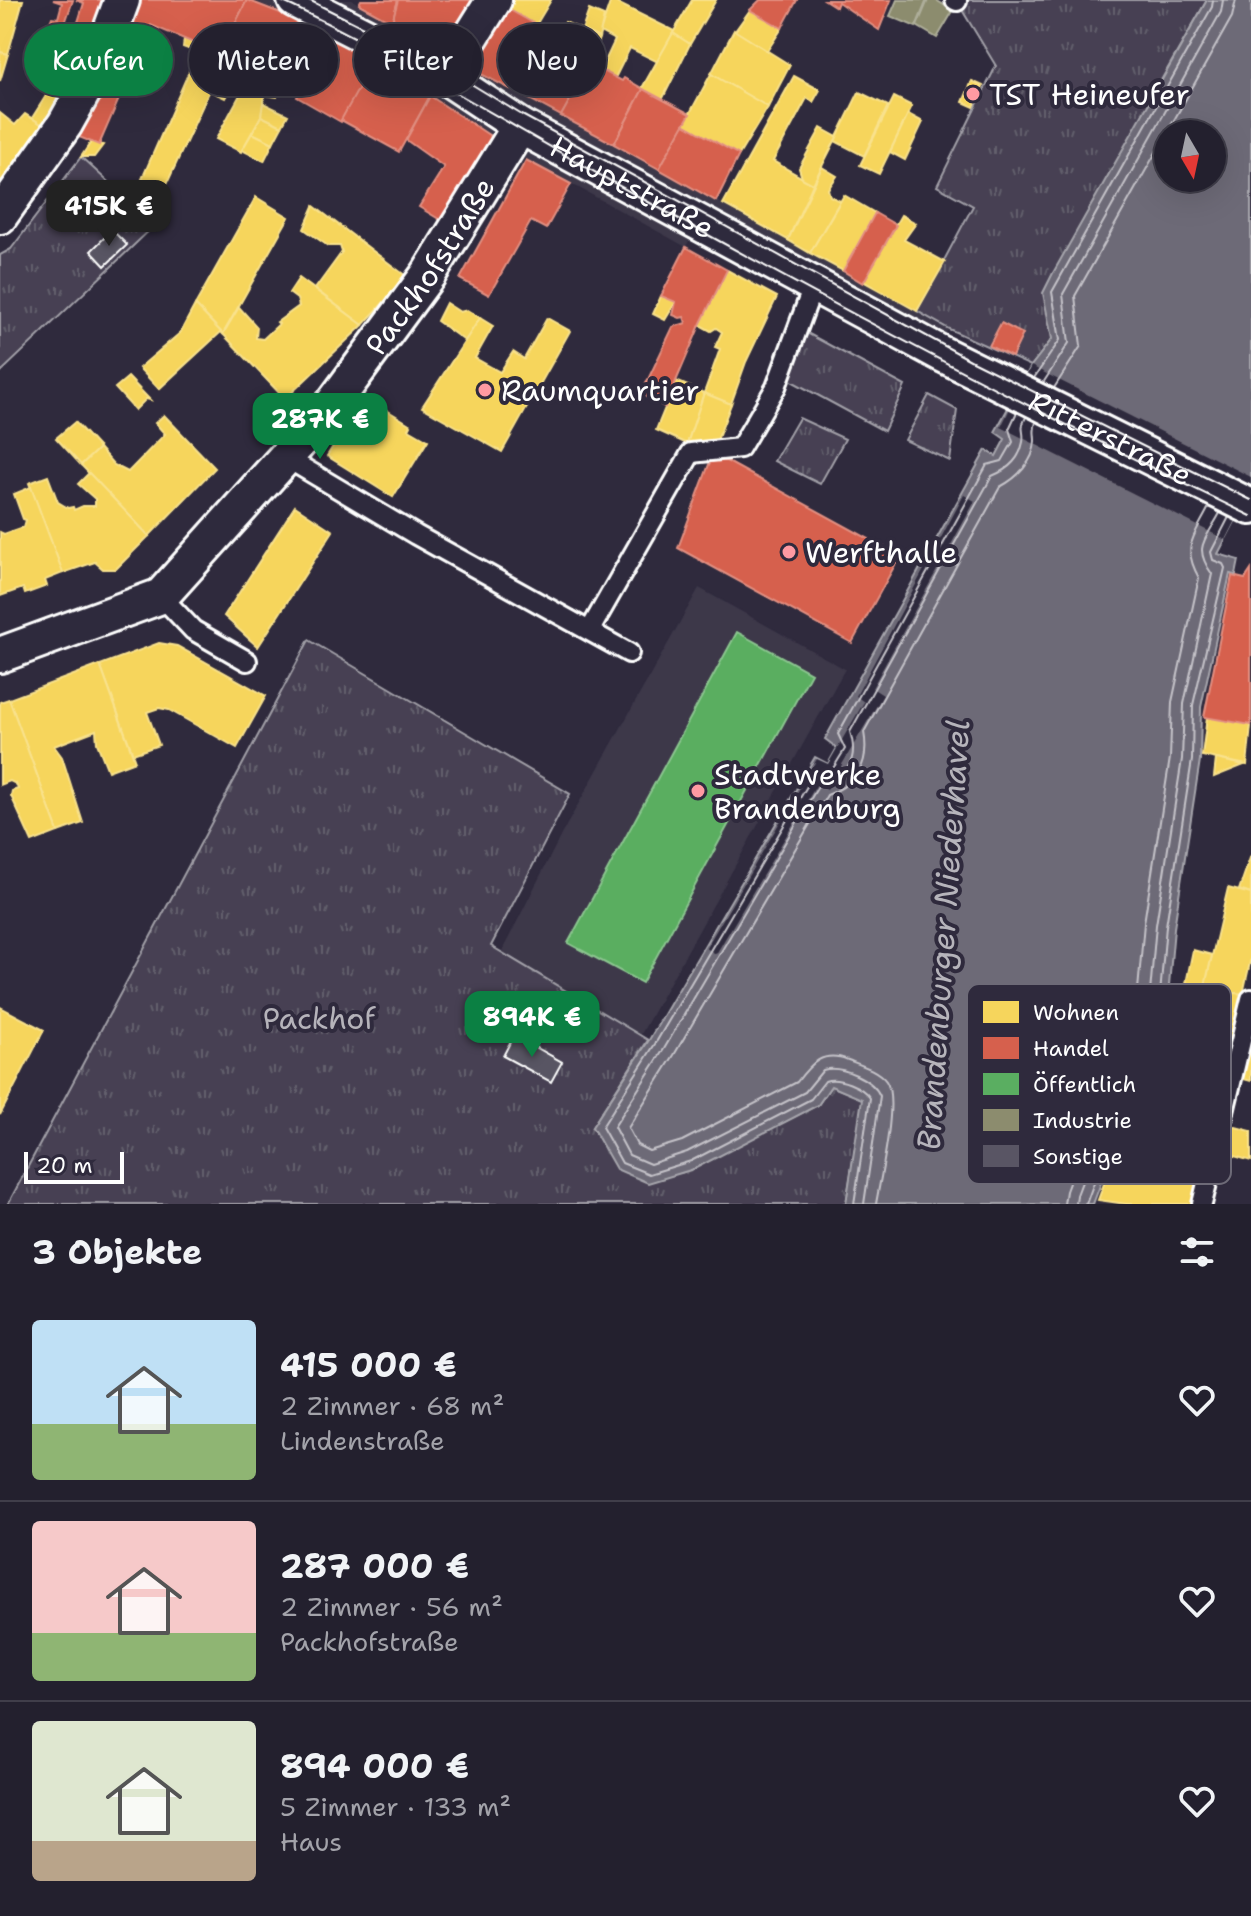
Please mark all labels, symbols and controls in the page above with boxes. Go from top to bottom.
chip: Kaufen [24,24,173,96]
chip: Mieten [189,24,338,96]
chip: Filter [354,24,482,96]
chip: Neu [498,24,606,96]
place label: TST Heineufer [989,74,1190,115]
marker: TST Heineufer [964,85,982,103]
north arrow [1154,120,1226,192]
map controls [1154,120,1226,192]
street label: Hauptstraße [543,126,722,248]
street label: Packhofstraße [355,169,504,363]
pin: 415K € [44,180,174,248]
text: 415K € [64,188,154,223]
place label: Raumquartier [501,370,699,411]
street label: Ritterstraße [1022,380,1199,495]
marker: Raumquartier [476,381,494,399]
pin: 287K € [255,393,385,461]
text: 287K € [271,401,369,436]
place label: Werfthalle [805,532,957,573]
marker: Werfthalle [780,543,798,561]
water label: Brandenburger Niederhavel [907,718,979,1152]
place label: Stadtwerke Brandenburg [714,754,901,829]
marker: Stadtwerke Brandenburg [689,782,707,800]
legend [967,984,1231,1184]
pin: 894K € [467,991,597,1059]
park label: Packhof [263,998,376,1039]
text: Wohnen [1033,998,1119,1027]
text: 894K € [483,999,581,1034]
text: Handel [1033,1034,1109,1063]
text: Öffentlich [1033,1070,1136,1099]
text: Industrie [1033,1106,1132,1135]
text: Sonstige [1033,1142,1123,1171]
scale bar [24,1148,124,1184]
text: 20 m [36,1151,93,1180]
text: 3 Objekte [32,1229,203,1275]
icon: filters [1175,1230,1219,1274]
text: 415 000 € [280,1342,457,1388]
icon: home [96,1352,192,1448]
icon: heart [1175,1378,1219,1422]
text: 2 Zimmer · 68 m² [280,1388,504,1423]
text: Lindenstraße [280,1423,445,1458]
text: 287 000 € [280,1543,469,1589]
icon: home [96,1553,192,1649]
icon: heart [1175,1579,1219,1623]
text: 2 Zimmer · 56 m² [280,1589,503,1624]
text: Packhofstraße [280,1624,459,1659]
text: 894 000 € [280,1743,469,1789]
icon: home [96,1753,192,1849]
icon: heart [1175,1779,1219,1823]
text: 5 Zimmer · 133 m² [280,1789,511,1824]
text: Haus [280,1824,342,1859]

